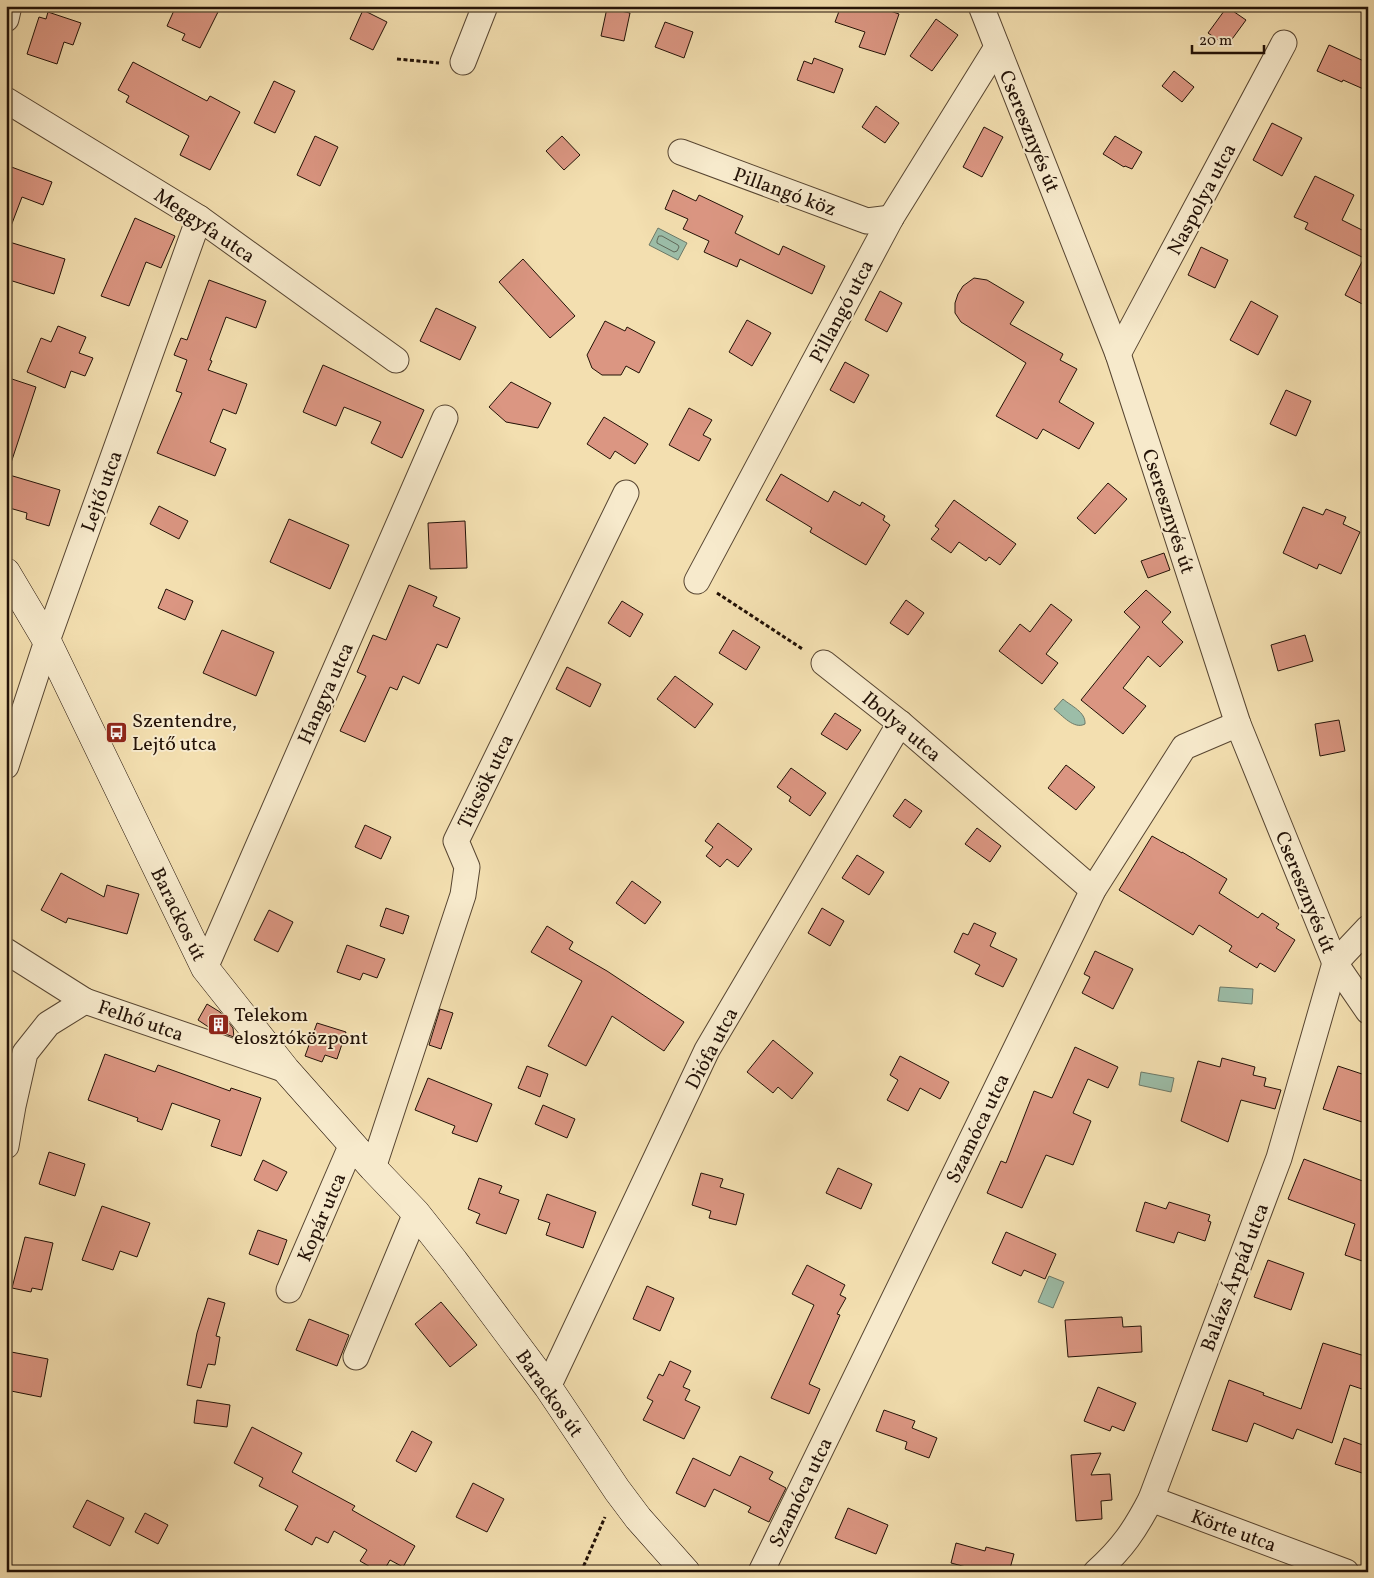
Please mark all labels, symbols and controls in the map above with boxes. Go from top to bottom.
scale bar [1192,22,1264,54]
text: 20 m [1199,31,1232,52]
street label: Cseresznyés út [991,66,1065,197]
street label: Naspolya utca [1162,139,1244,261]
street label: Pillangó köz [729,161,840,224]
street label: Meggyfa utca [148,182,260,271]
street label: Pillangó utca [804,255,882,369]
street label: Cseresznyés út [1134,446,1200,578]
street label: Lejtő utca [75,447,131,536]
street label: Hangya utca [292,638,362,749]
street label: Ibolya utca [855,686,947,769]
place label: Szentendre, Lejtő utca [132,708,237,759]
bus stop icon: Szentendre, Lejtő utca [104,720,128,744]
street label: Tücsök utca [452,730,522,834]
street label: Cseresznyés út [1267,827,1341,958]
street label: Barackos út [142,863,212,967]
street label: Felhő utca [94,994,187,1050]
place label: Telekom elosztóközpont [234,1002,368,1053]
street label: Diófa utca [679,1003,746,1095]
building icon: Telekom elosztóközpont [206,1013,230,1037]
street label: Szamóca utca [940,1069,1018,1189]
street label: Kopár utca [292,1169,354,1267]
street label: Balázs Árpád utca [1195,1199,1277,1356]
street label: Barackos út [508,1345,589,1444]
street label: Szamóca utca [763,1433,841,1553]
street label: Körte utca [1187,1503,1280,1560]

